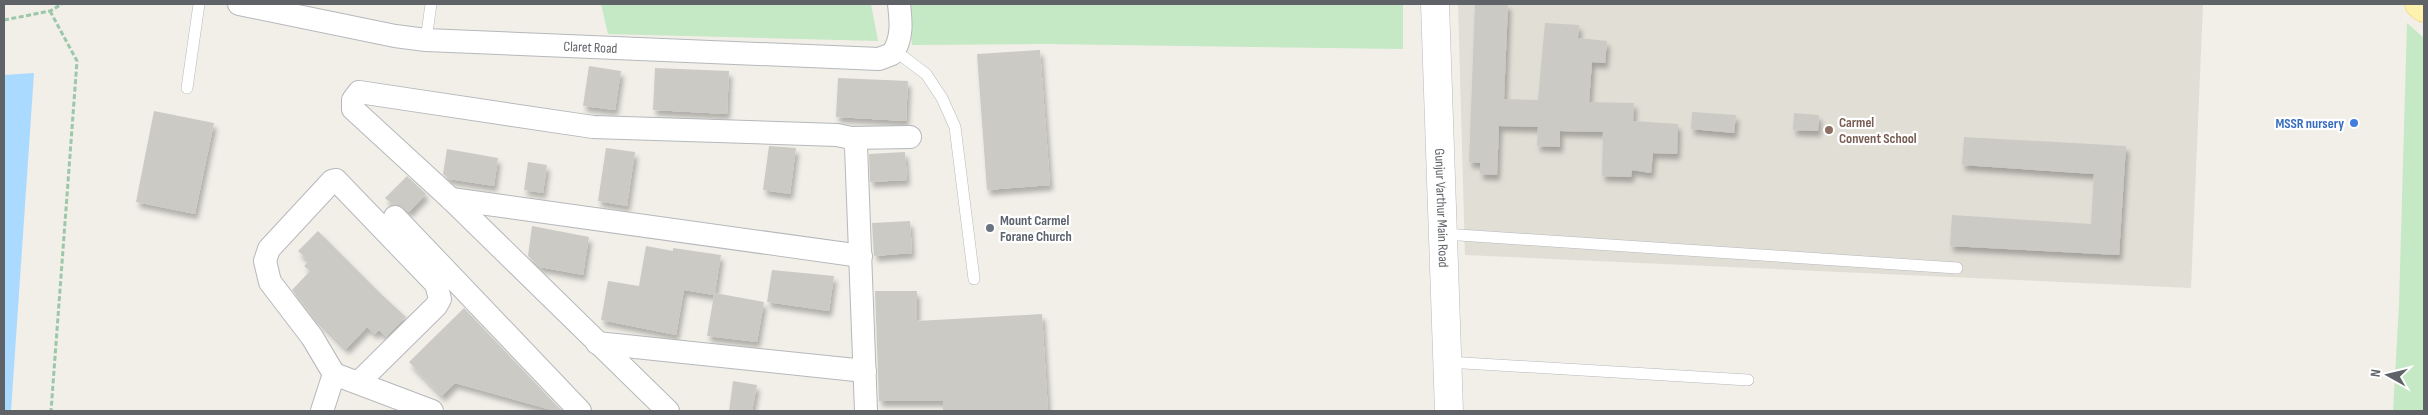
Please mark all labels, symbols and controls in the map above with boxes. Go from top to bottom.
street label: Claret Road [563,38,618,57]
place label: Carmel Convent School [1839,114,1917,147]
place label: MSSR nursery [2275,115,2344,132]
marker: MSSR nursery [2348,117,2360,129]
marker: Carmel Convent School [1823,124,1835,136]
street label: Gunjur Varthur Main Road [1431,148,1452,268]
place label: Mount Carmel Forane Church [1000,212,1072,245]
marker: Mount Carmel Forane Church [984,222,996,234]
north arrow [2363,350,2413,400]
text: N [2367,368,2385,378]

